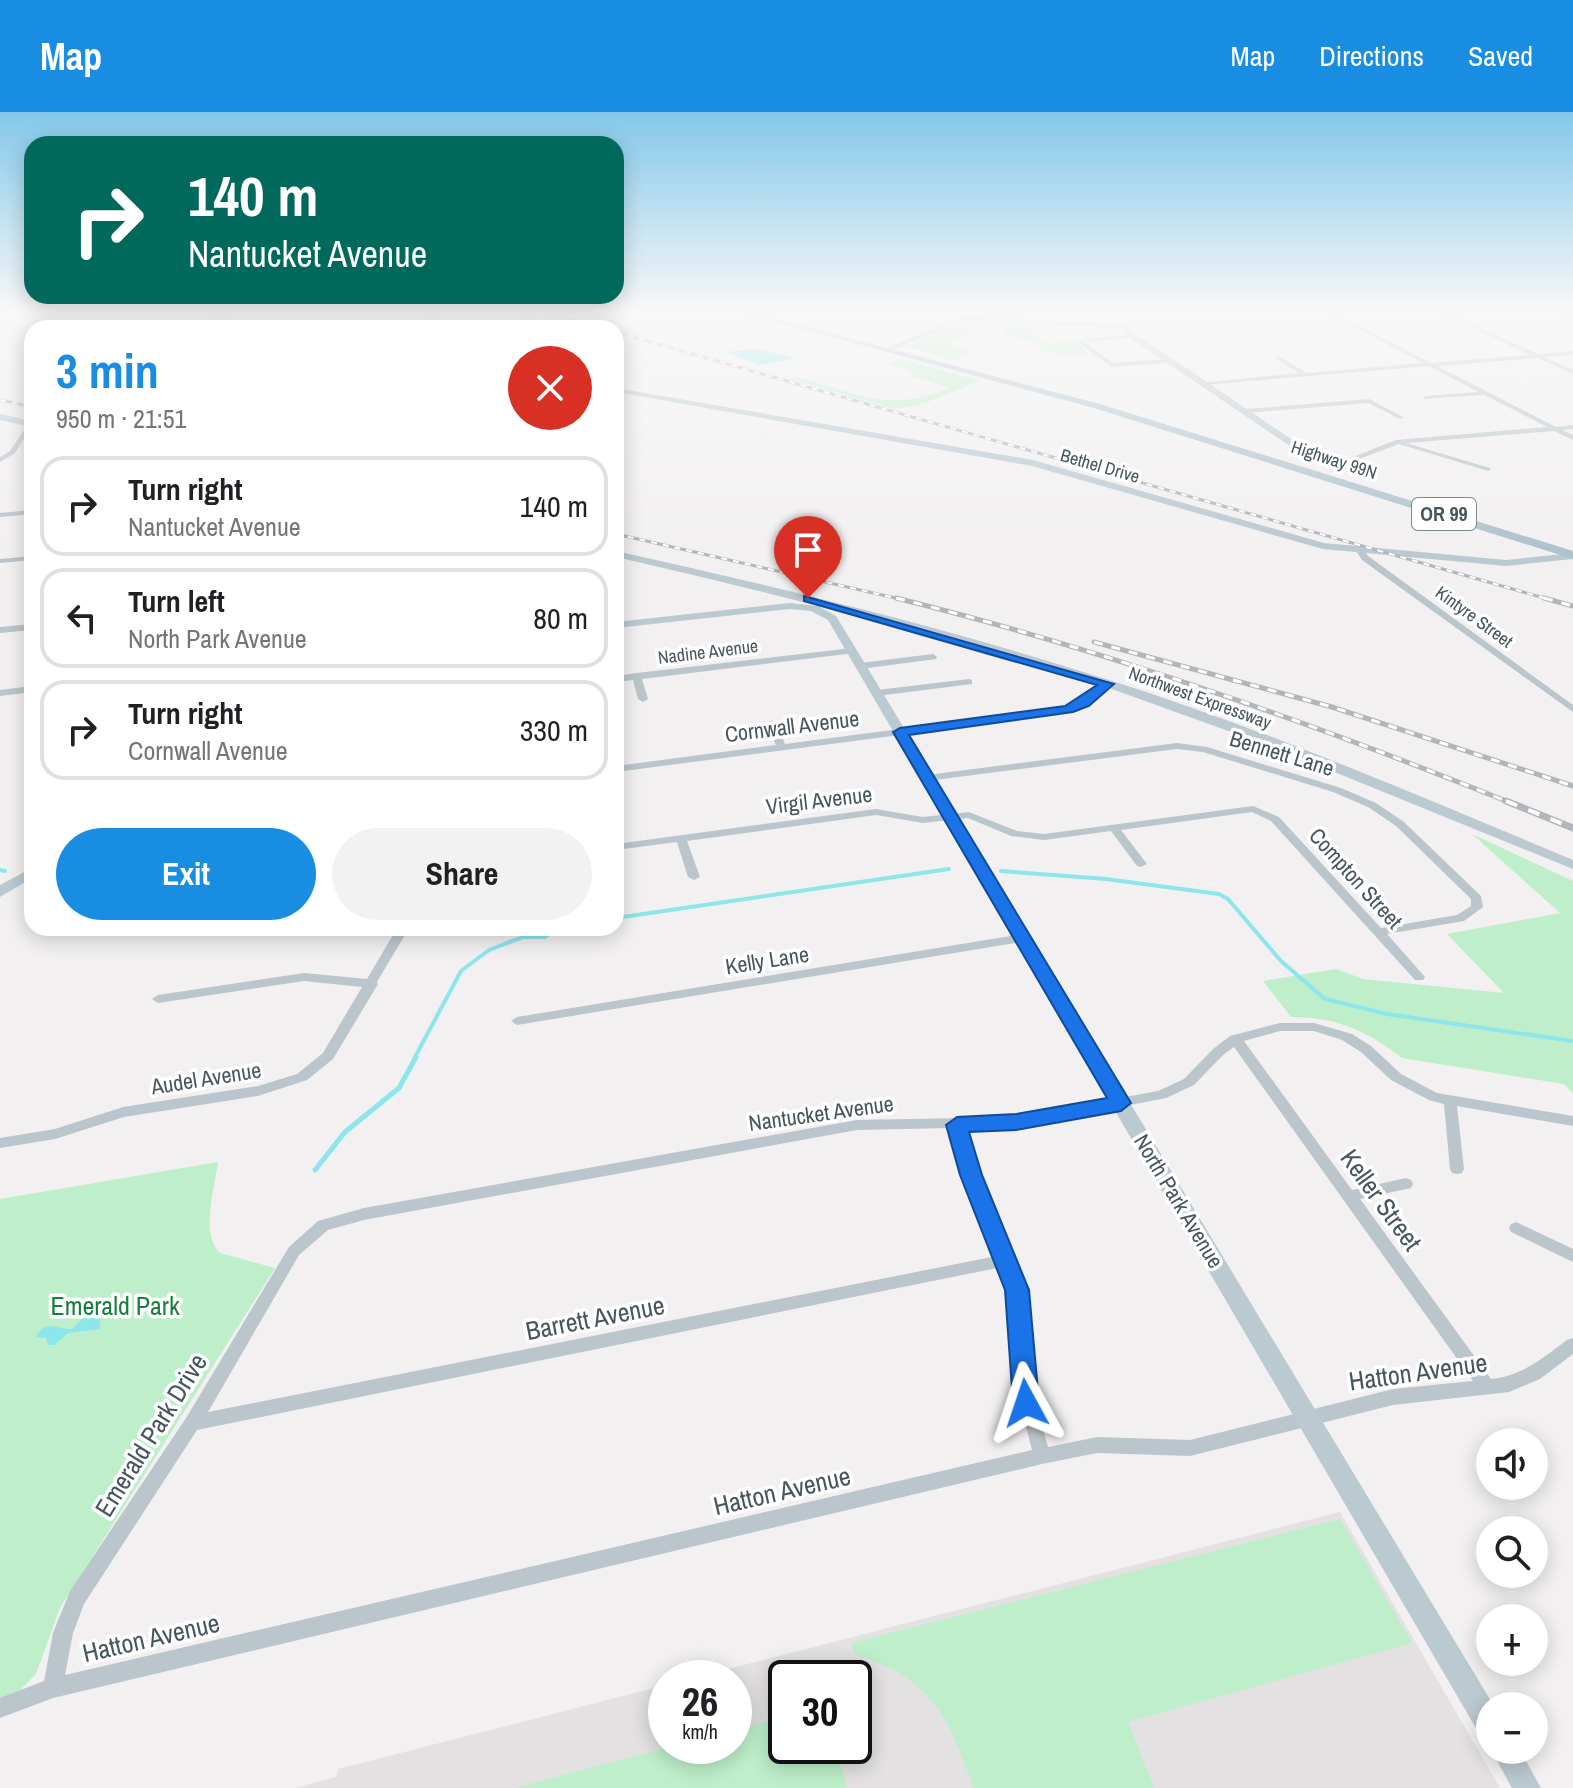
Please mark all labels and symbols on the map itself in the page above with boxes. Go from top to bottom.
street label: Highway 99N [1288,434,1380,485]
street label: Bethel Drive [1058,442,1143,489]
road number: OR 99 [1412,498,1476,530]
pin [774,516,842,598]
street label: Kintyre Street [1430,580,1518,653]
street label: Nadine Avenue [656,633,759,670]
street label: Northwest Expressway [1125,660,1276,735]
street label: Cornwall Avenue [723,703,861,749]
street label: Bennett Lane [1226,723,1338,783]
street label: Virgil Avenue [764,779,874,821]
street label: Compton Street [1303,821,1409,935]
street label: Kelly Lane [723,939,811,981]
street label: Audel Avenue [148,1054,263,1102]
street label: Nantucket Avenue [747,1088,895,1138]
street label: North Park Avenue [1127,1129,1231,1273]
street label: Keller Street [1333,1142,1430,1258]
street label: Barrett Avenue [523,1287,667,1348]
park label: Emerald Park [50,1288,180,1323]
street label: Hatton Avenue [1346,1344,1489,1399]
street label: Emerald Park Drive [86,1347,215,1523]
position arrow [984,1361,1068,1445]
street label: Hatton Avenue [710,1458,854,1523]
street label: Hatton Avenue [79,1605,223,1670]
speed limit sign: 30 [768,1660,872,1764]

